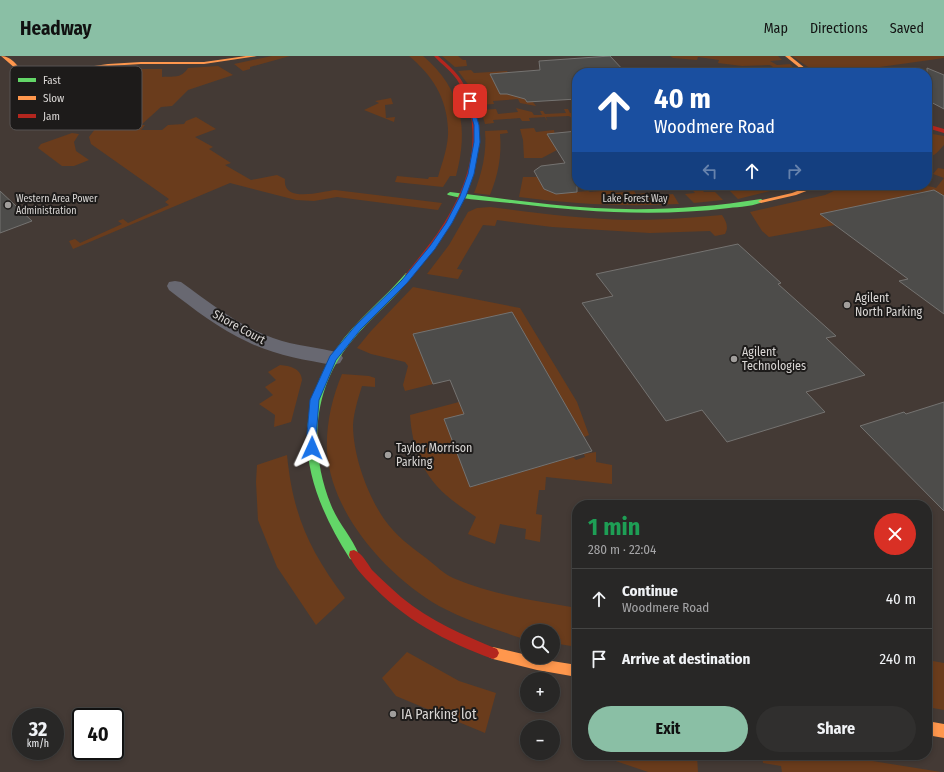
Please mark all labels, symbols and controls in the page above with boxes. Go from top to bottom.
text: Headway [20,17,92,40]
text: Map [764,20,788,37]
text: Directions [810,20,868,37]
text: Saved [890,20,924,37]
legend [10,66,142,130]
text: Fast [43,74,61,87]
text: 40 m [654,82,711,115]
pin [453,84,487,118]
icon: ahead [588,84,640,136]
icon: arrive [459,90,481,112]
text: Slow [43,92,64,105]
text: Jam [43,110,60,123]
text: Woodmere Road [654,116,775,138]
icon: left [699,160,721,182]
icon: ahead [741,160,763,182]
icon: right [783,160,805,182]
place label: Western Area Power Administration [16,193,98,217]
street label: Lake Forest Way [603,193,668,205]
marker: Western Area Power Administration [3,200,13,210]
place label: Agilent North Parking [855,291,923,319]
marker: Agilent North Parking [842,300,852,310]
street label: Shore Court [210,307,268,347]
place label: Agilent Technologies [742,345,806,373]
marker: Agilent Technologies [729,354,739,364]
position arrow [291,427,333,469]
place label: Taylor Morrison Parking [396,441,472,469]
marker: Taylor Morrison Parking [383,450,393,460]
text: 1 min [588,513,640,541]
button: close [874,513,916,555]
text: 280 m · 22:04 [588,542,656,557]
text: Continue [622,582,678,600]
icon: ahead [588,588,610,610]
text: 40 m [886,590,916,608]
text: Woodmere Road [622,600,709,615]
map controls [520,624,560,760]
button: search [520,624,560,664]
icon: arrive [588,648,610,670]
text: Arrive at destination [622,650,750,668]
text: 240 m [880,650,916,668]
button: + [520,672,560,712]
place label: IA Parking lot [401,706,477,723]
button: Exit [588,706,748,752]
button: Share [756,706,916,752]
speed limit sign: 40 [72,708,124,760]
marker: IA Parking lot [388,709,398,719]
text: 32 [29,717,47,741]
button: − [520,720,560,760]
text: km/h [27,738,49,750]

